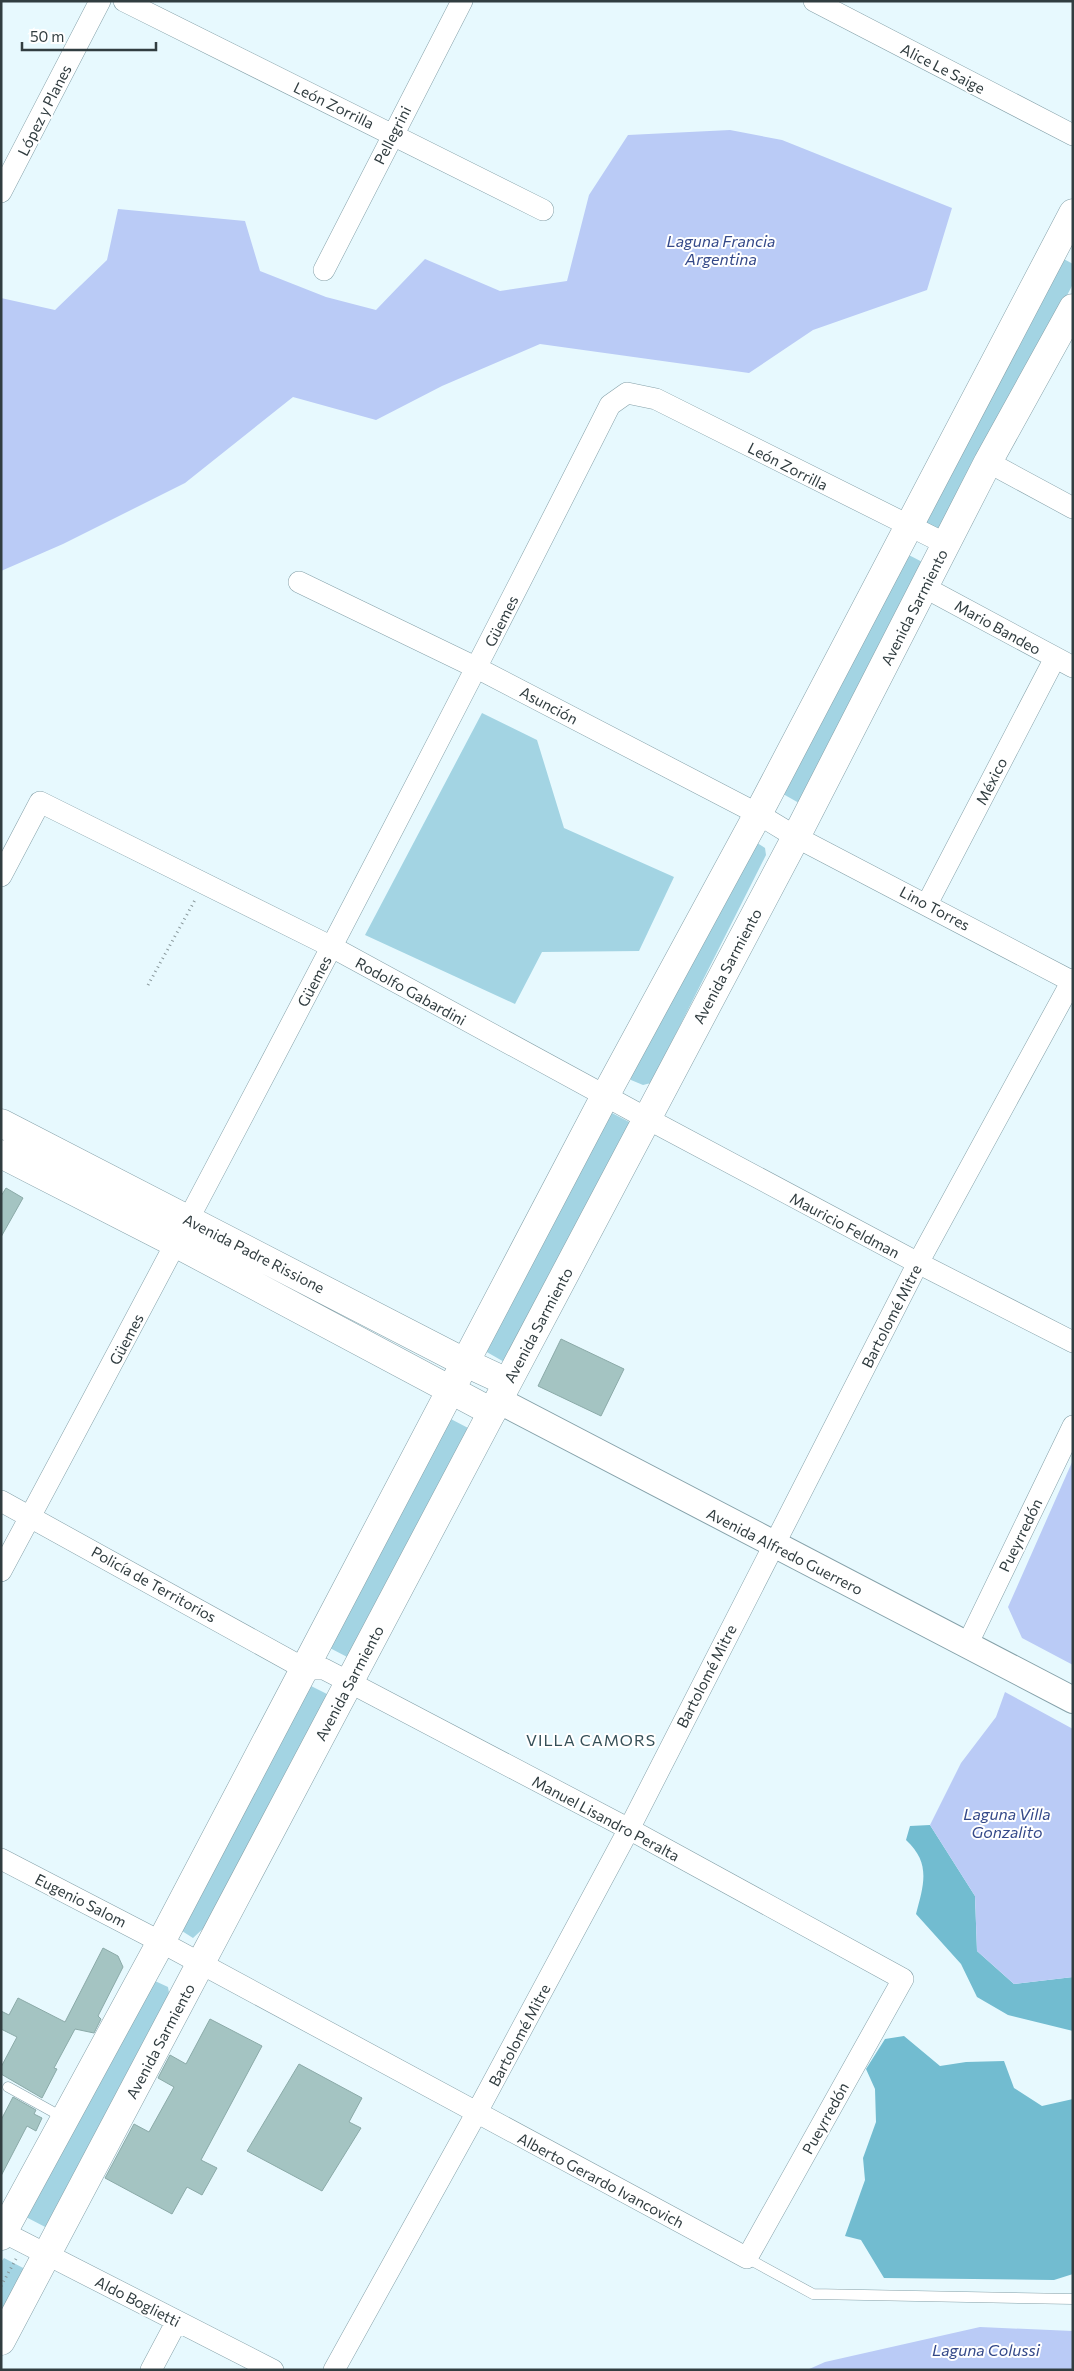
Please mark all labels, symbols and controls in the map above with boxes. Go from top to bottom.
scale bar [22,20,156,52]
text: 50 m [30,27,64,45]
street label: Alice Le Saige [898,39,988,97]
street label: López y Planes [13,61,75,159]
street label: León Zorrilla [291,78,377,132]
street label: Pellegrini [370,103,414,167]
water label: Laguna Francia Argentina [667,231,775,268]
street label: León Zorrilla [745,438,831,494]
street label: Avenida Sarmiento [877,546,951,668]
street label: Güemes [480,592,522,650]
street label: Mario Bandeo [952,596,1044,658]
street label: Asunción [517,682,581,728]
street label: México [972,754,1010,808]
street label: Lino Torres [897,882,973,934]
street label: Avenida Sarmiento [689,905,765,1027]
street label: Güemes [293,952,335,1010]
street label: Rodolfo Gabardini [353,953,469,1029]
street label: Mauricio Feldman [787,1189,903,1261]
street label: Avenida Padre Rissione [180,1210,328,1297]
street label: Bartolomé Mitre [857,1261,925,1371]
street label: Avenida Sarmiento [500,1264,576,1386]
street label: Güemes [105,1310,147,1368]
street label: Pueyrredón [995,1495,1045,1575]
street label: Avenida Alfredo Guerrero [704,1504,866,1598]
street label: Policía de Territorios [88,1542,220,1626]
street label: Bartolomé Mitre [672,1621,740,1731]
street label: Avenida Sarmiento [311,1622,387,1744]
district label: VILLA CAMORS [526,1730,656,1749]
street label: Manuel Lisandro Peralta [529,1772,683,1864]
water label: Laguna Villa Gonzalito [963,1804,1051,1841]
street label: Eugenio Salom [32,1869,130,1931]
street label: Avenida Sarmiento [122,1980,198,2102]
street label: Bartolomé Mitre [484,1981,554,2089]
street label: Pueyrredón [798,2079,852,2157]
street label: Alberto Gerardo Ivancovich [515,2129,687,2231]
street label: Aldo Boglietti [92,2272,184,2330]
water label: Laguna Colussi [932,2340,1041,2359]

